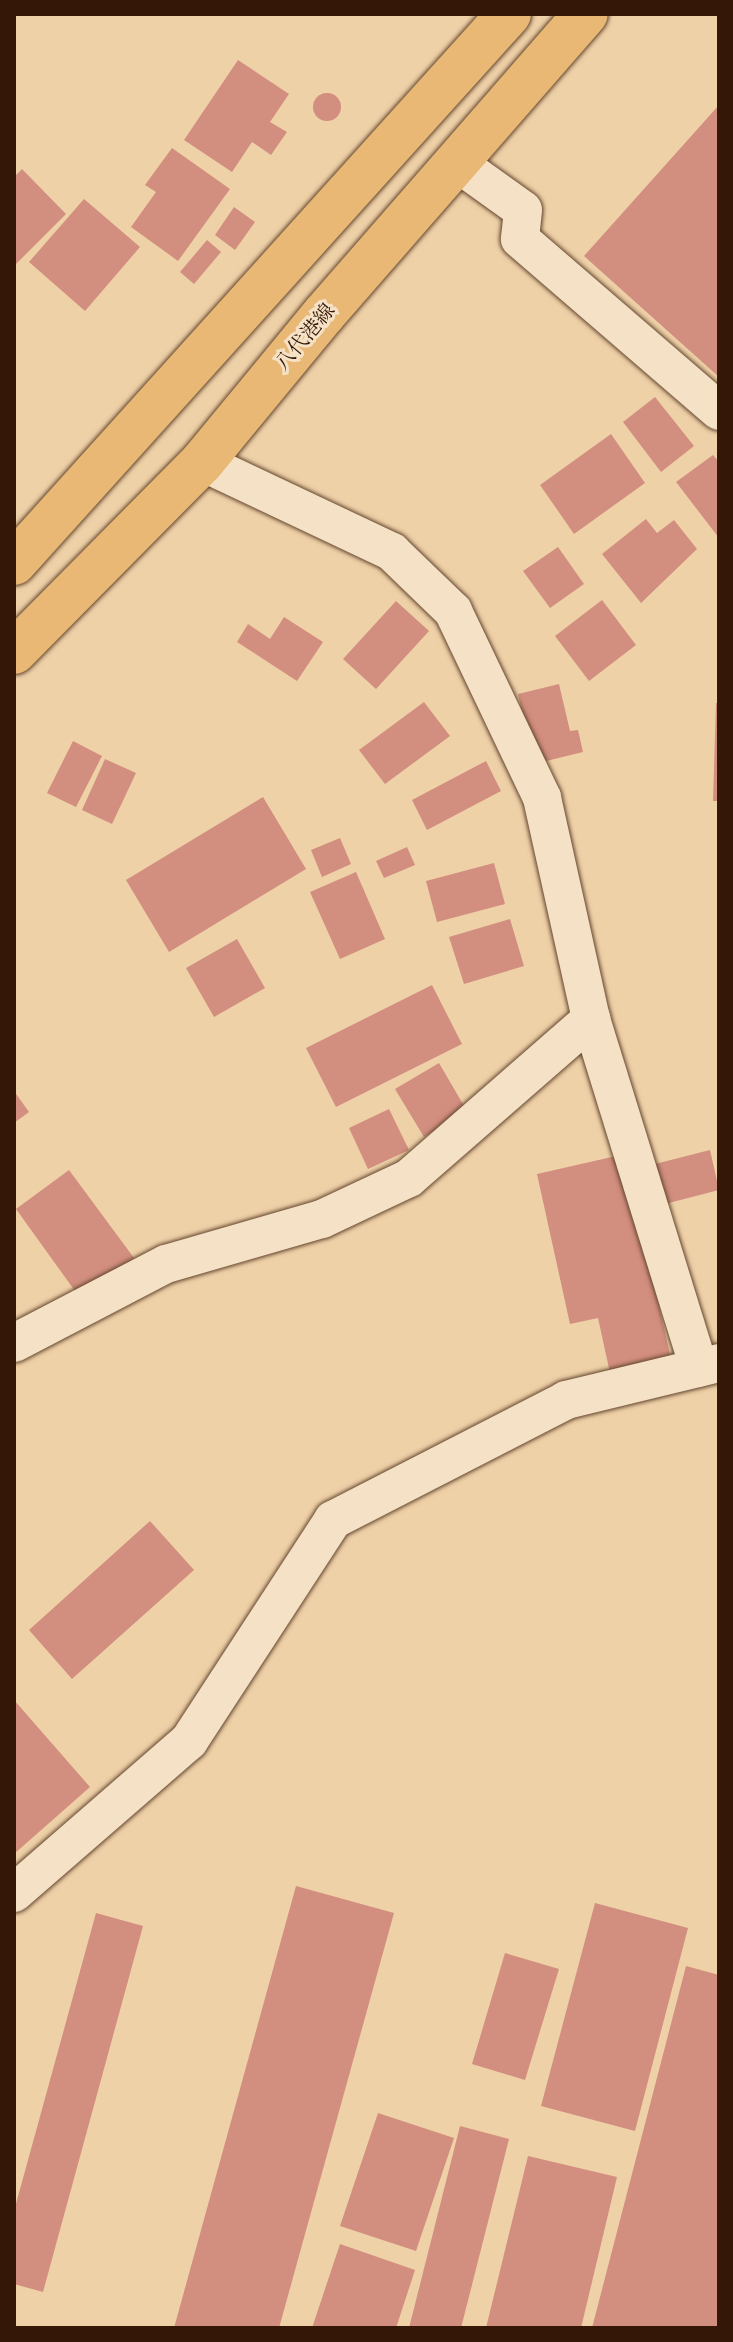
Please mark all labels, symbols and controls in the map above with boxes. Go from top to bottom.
street label: 八代港線 [270,299,340,375]

